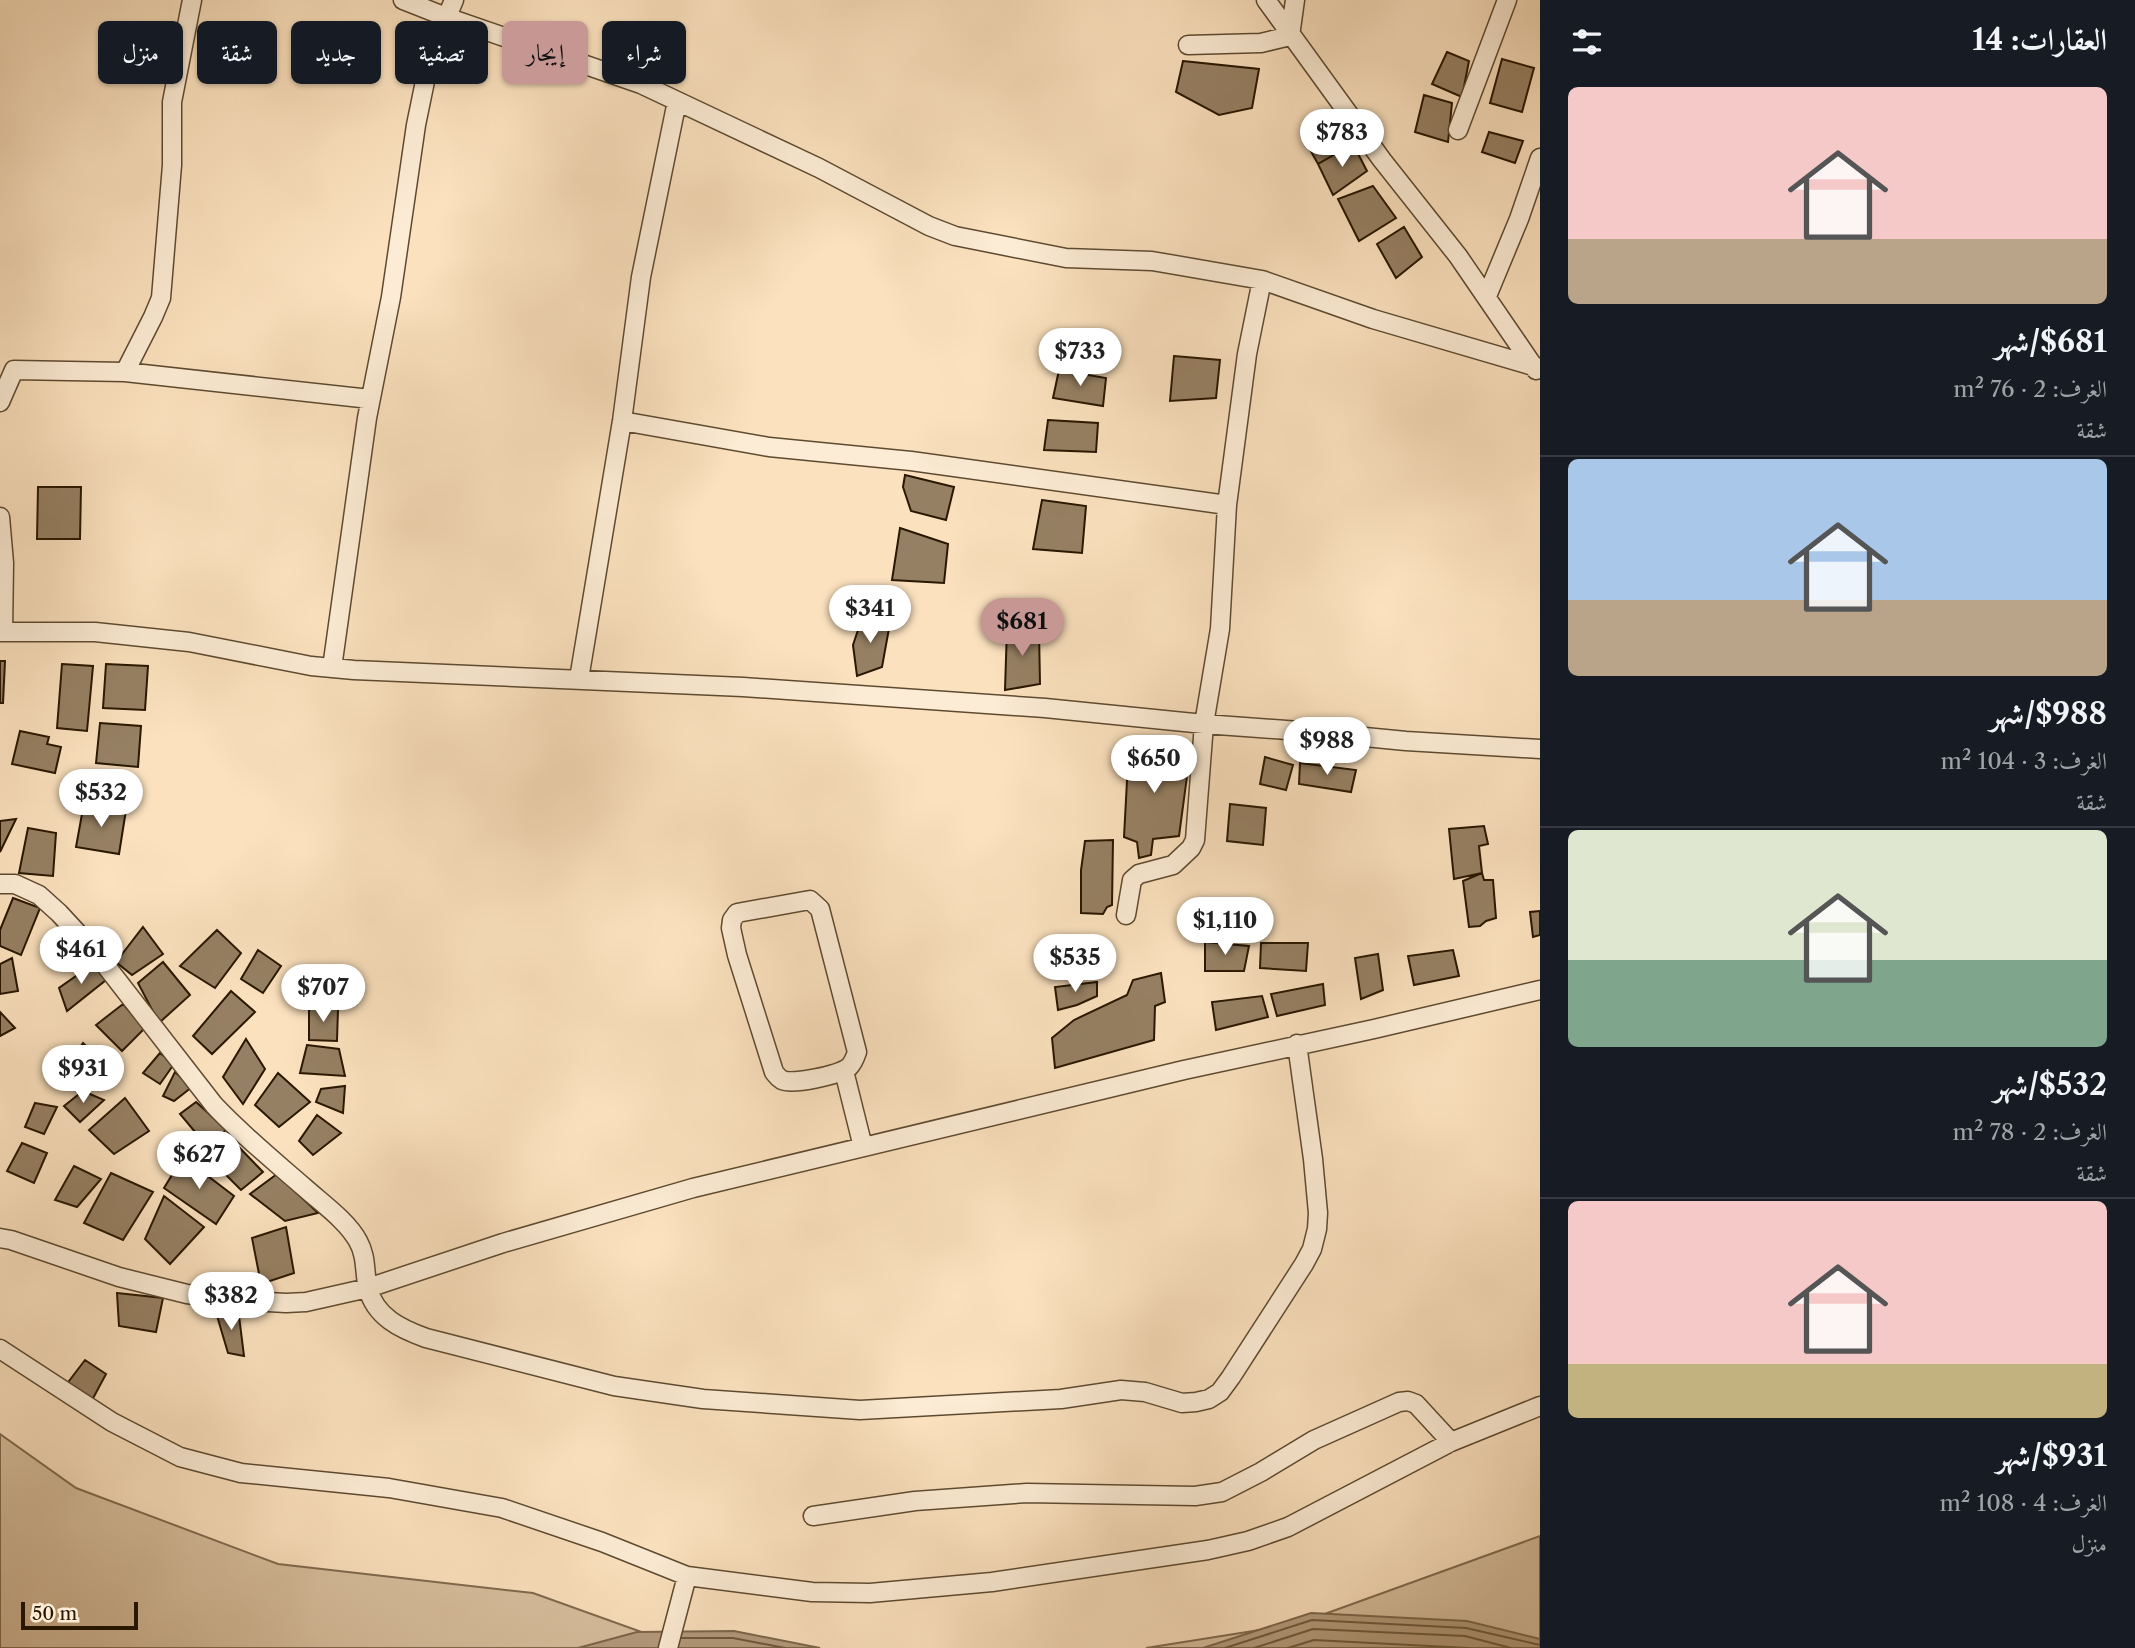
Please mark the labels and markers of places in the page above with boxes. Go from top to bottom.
pin: $783 [1301,110,1383,169]
pin: $733 [1039,328,1121,388]
pin: $341 [829,586,911,645]
pin: $681 [981,598,1063,658]
pin: $988 [1286,718,1368,777]
pin: $650 [1113,736,1195,795]
pin: $532 [60,770,142,829]
pin: $1,110 [1168,898,1282,957]
pin: $461 [40,926,122,986]
pin: $535 [1034,934,1116,994]
pin: $707 [282,964,364,1024]
pin: $931 [42,1046,124,1105]
pin: $627 [158,1132,240,1191]
pin: $382 [190,1272,272,1332]

